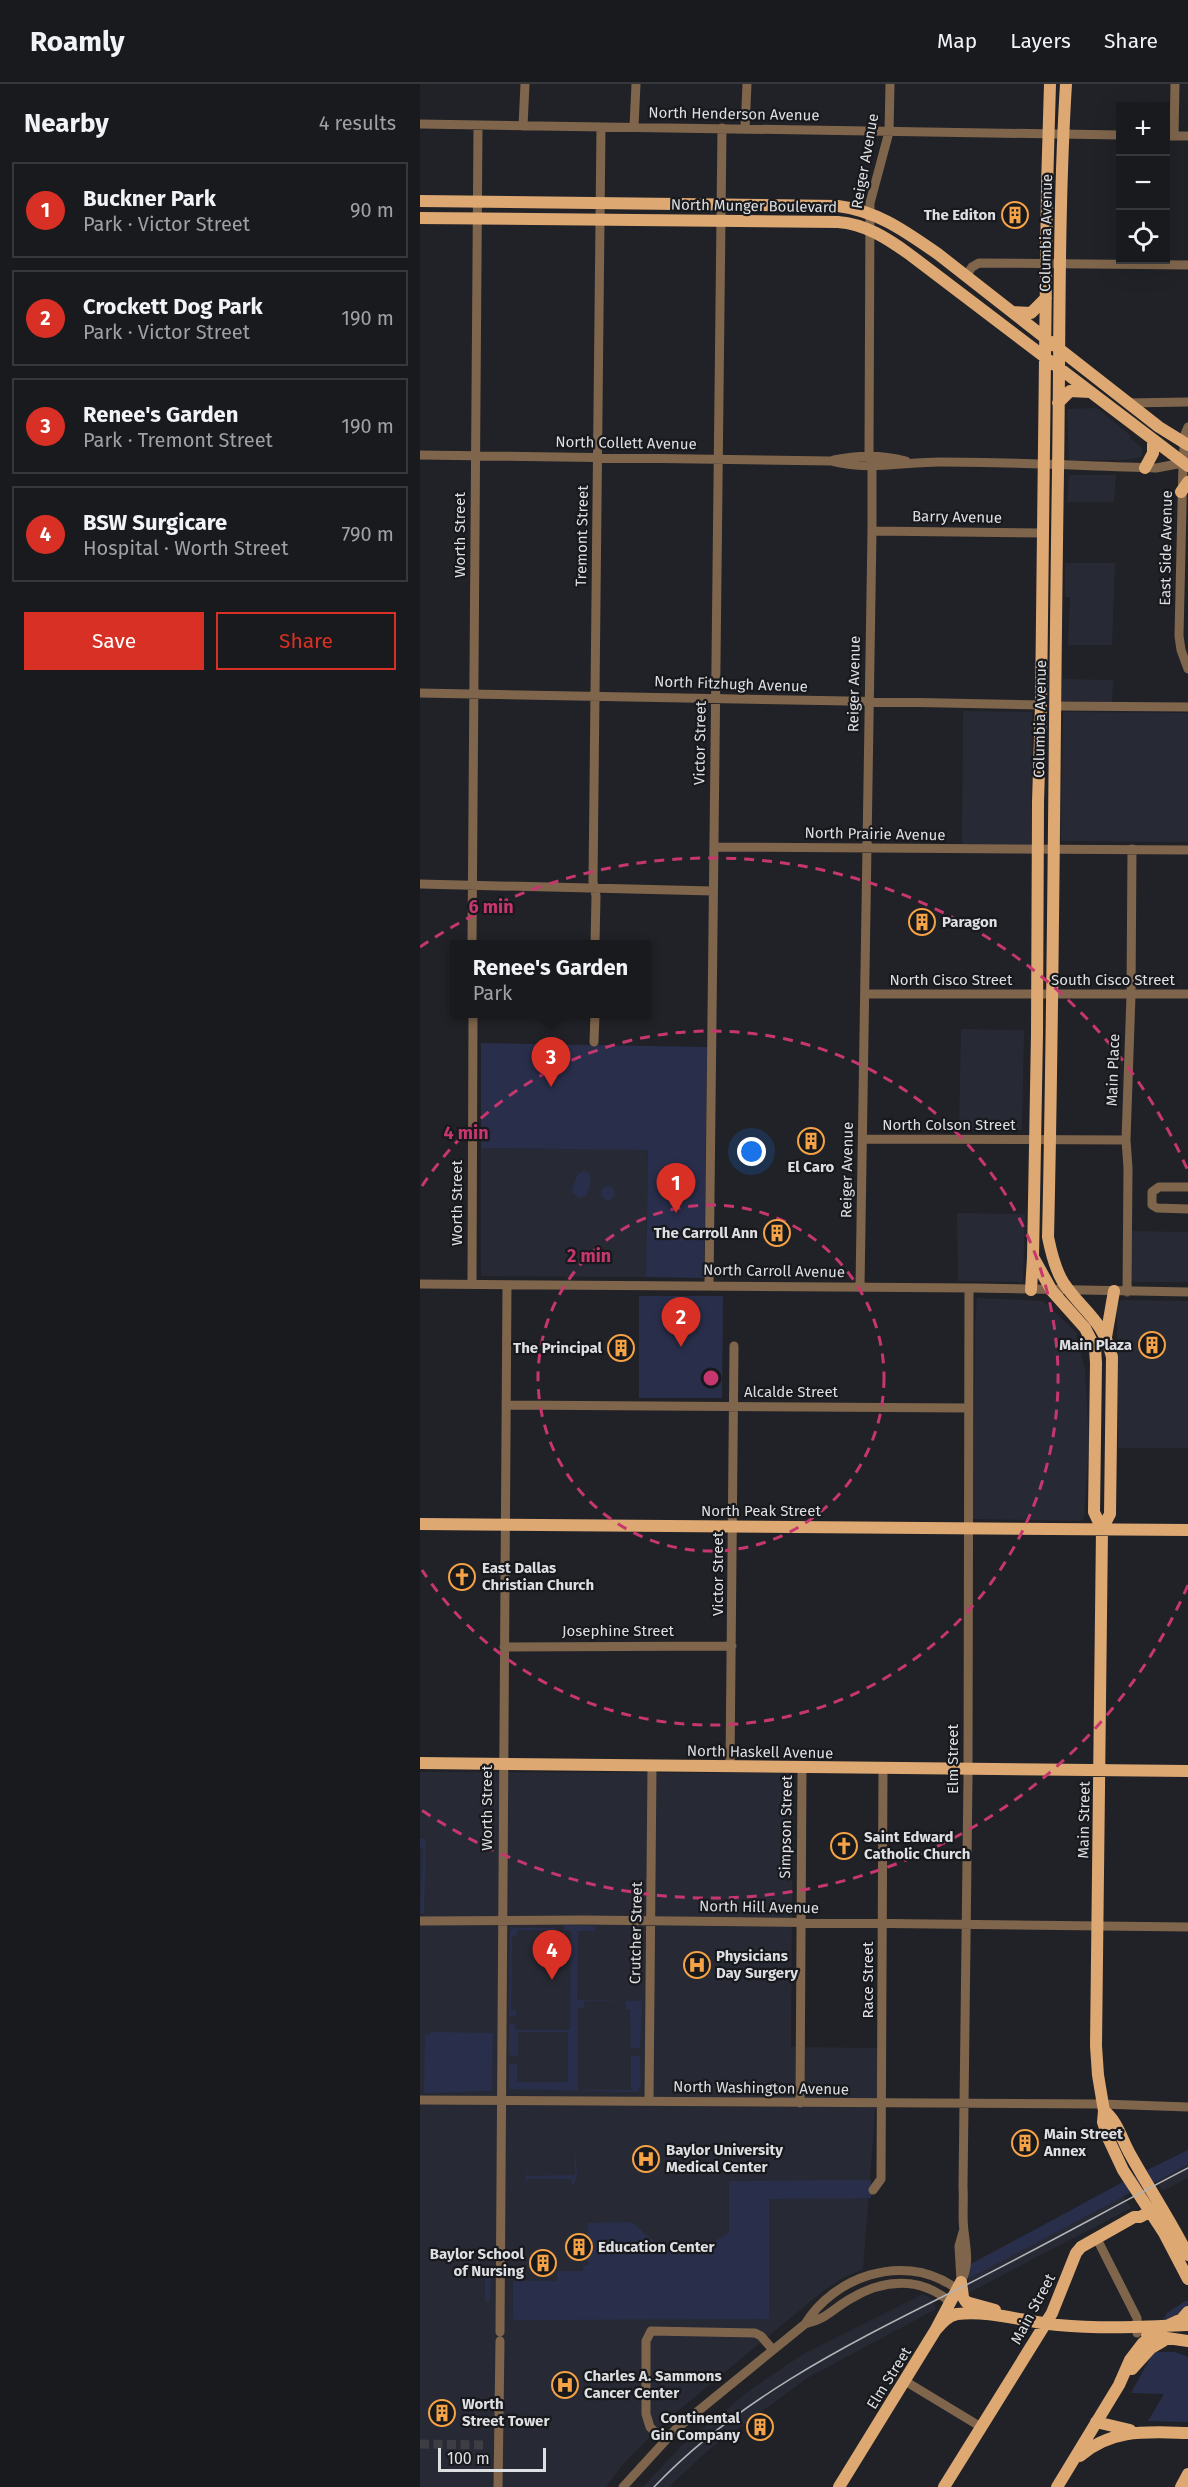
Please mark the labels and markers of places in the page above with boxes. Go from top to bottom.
building icon: The Editon [1000,200,1030,230]
place label: The Editon [924,206,996,224]
building icon: Paragon [907,907,937,937]
place label: Paragon [942,913,997,931]
pin: 3 [532,1038,570,1087]
building icon: El Caro [796,1126,826,1156]
place label: El Caro [788,1158,835,1176]
pin: 1 [656,1164,696,1213]
building icon: The Carroll Ann [762,1218,792,1248]
place label: The Carroll Ann [654,1224,758,1242]
pin: 2 [662,1298,700,1347]
building icon: Main Plaza [1137,1330,1167,1360]
building icon: The Principal [606,1333,636,1363]
place label: Main Plaza [1059,1336,1132,1354]
place label: The Principal [513,1339,603,1357]
centre of rings [701,1368,721,1388]
place label: East Dallas Christian Church [482,1559,594,1594]
church icon: East Dallas Christian Church [447,1562,477,1592]
place label: Saint Edward Catholic Church [864,1828,970,1863]
church icon: Saint Edward Catholic Church [829,1831,859,1861]
pin: 4 [532,1930,572,1980]
place label: Physicians Day Surgery [716,1947,798,1982]
hospital icon: Physicians Day Surgery [682,1950,712,1980]
place label: Main Street Annex [1043,2125,1123,2160]
building icon: Main Street Annex [1010,2128,1040,2158]
place label: Baylor University Medical Center [666,2141,783,2176]
hospital icon: Baylor University Medical Center [631,2144,661,2174]
building icon: Education Center [564,2232,594,2262]
place label: Education Center [598,2238,715,2256]
place label: Baylor School of Nursing [430,2245,525,2280]
building icon: Baylor School of Nursing [528,2248,558,2278]
place label: Charles A. Sammons Cancer Center [584,2367,722,2402]
hospital icon: Charles A. Sammons Cancer Center [550,2370,580,2400]
place label: Worth Street Tower [462,2395,550,2430]
building icon: Worth Street Tower [427,2398,457,2428]
place label: Continental Gin Company [651,2409,741,2444]
building icon: Continental Gin Company [745,2412,775,2442]

